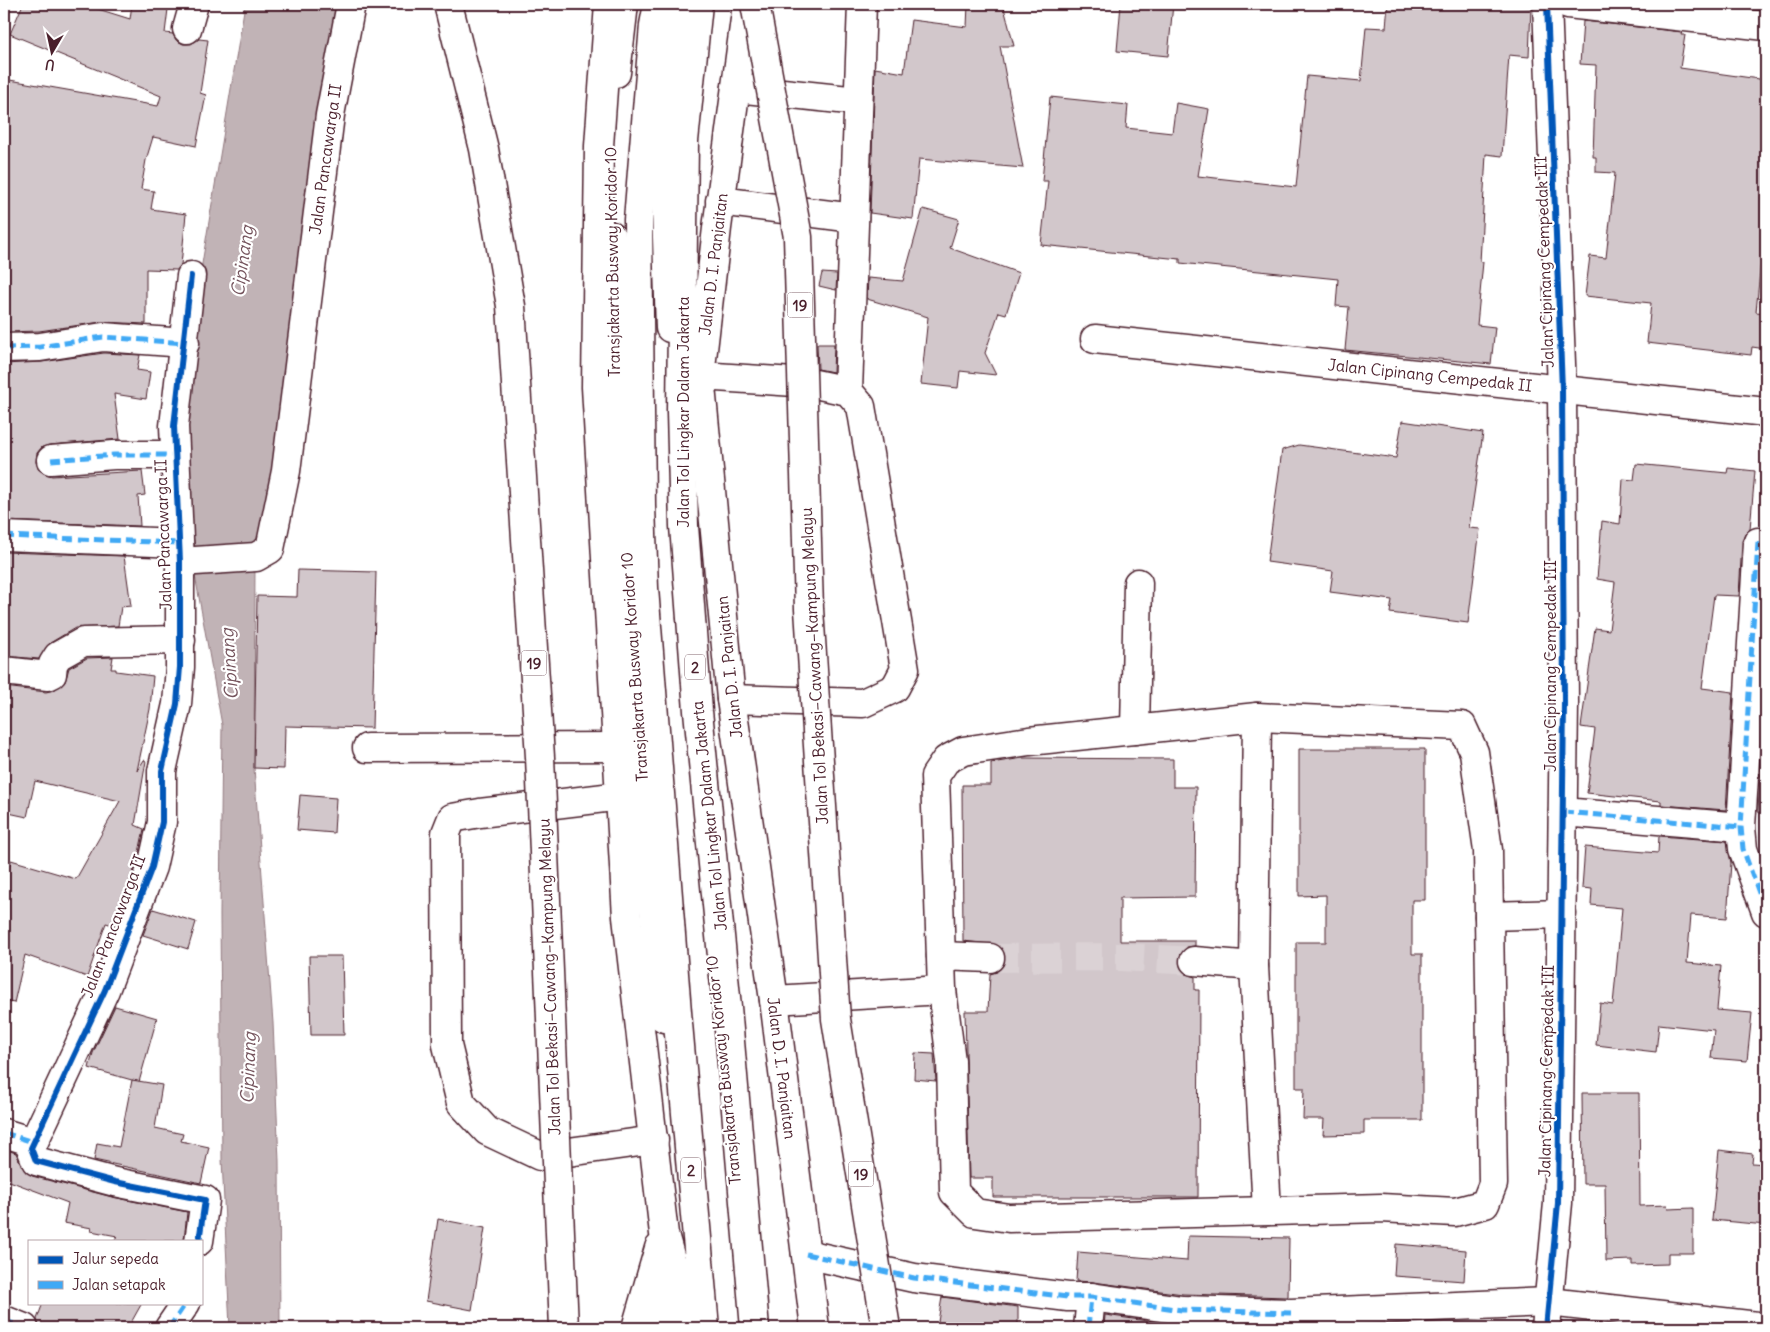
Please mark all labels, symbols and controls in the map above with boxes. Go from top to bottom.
north arrow [28,28,78,78]
text: U [44,55,56,74]
street label: Jalan Pancawarga II [305,82,345,236]
street label: Transjakarta Busway Koridor 10 [600,147,624,377]
street label: Jalan Cipinang Cempedak III [1530,156,1558,368]
street label: Jalan D. I. Panjaitan [694,192,732,336]
water label: Cipinang [226,222,259,298]
road number: 19 [788,292,812,318]
street label: Jalan Tol Lingkar Dalam Jakarta [673,296,693,528]
street label: Jalan Cipinang Cempedak II [1327,354,1533,396]
street label: Jalan Pancawarga II [150,459,176,611]
street label: Jalan Tol Bekasi–Cawang–Kampung Melayu [796,507,832,825]
street label: Transjakarta Busway Koridor 10 [616,552,652,782]
street label: Jalan Cipinang Cempedak III [1540,560,1560,772]
street label: Jalan D. I. Panjaitan [712,595,746,739]
water label: Cipinang [215,626,243,700]
road number: 19 [522,650,546,676]
road number: 2 [685,654,705,680]
street label: Jalan Tol Lingkar Dalam Jakarta [687,700,731,932]
street label: Jalan Tol Bekasi–Cawang–Kampung Melayu [533,818,565,1136]
street label: Jalan Pancawarga II [76,852,150,1000]
street label: Transjakarta Busway Koridor 10 [701,955,745,1185]
street label: Jalan Cipinang Cempedak III [1534,965,1558,1177]
street label: Jalan D. I. Panjaitan [763,996,801,1140]
water label: Cipinang [235,1030,261,1104]
road number: 2 [681,1158,701,1182]
road number: 19 [848,1162,874,1186]
legend [28,1240,202,1304]
text: Jalur sepeda [72,1249,159,1268]
text: Jalan setapak [72,1275,166,1294]

